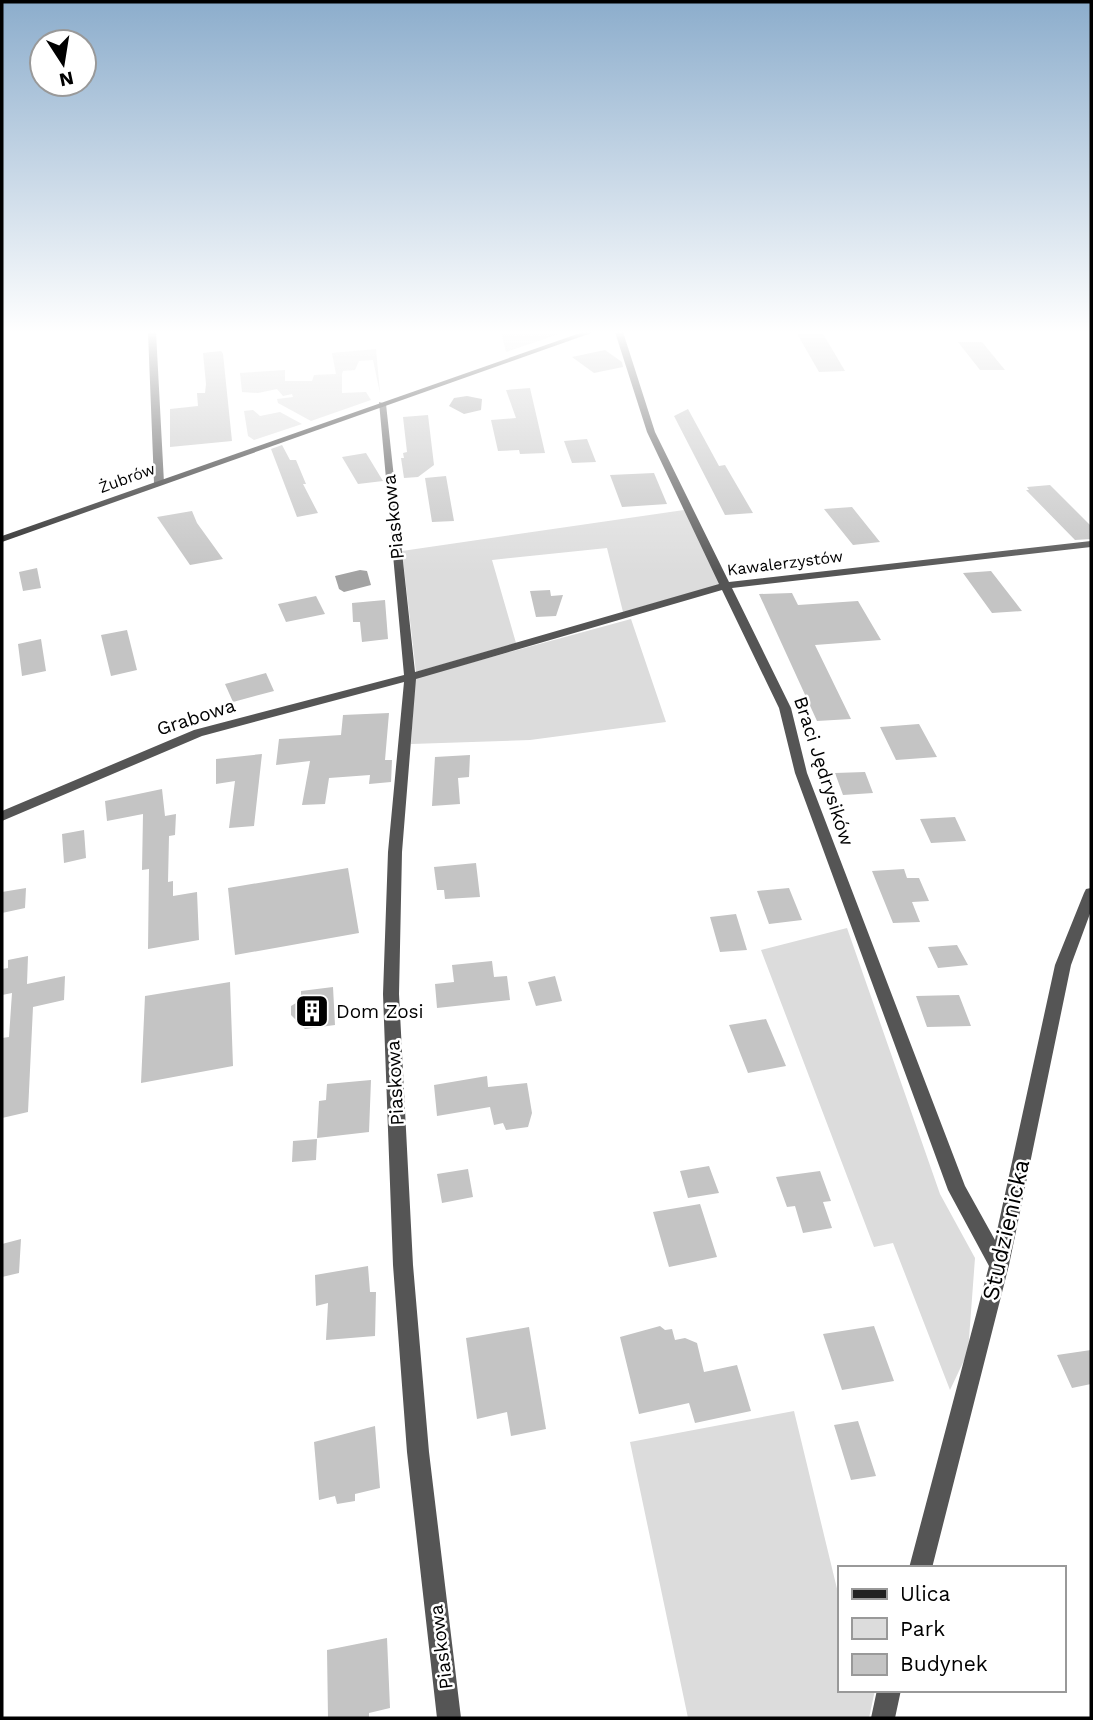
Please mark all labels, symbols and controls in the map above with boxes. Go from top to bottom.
north arrow [28,28,98,98]
text: N [57,66,76,92]
street label: Żubrów [96,459,158,497]
street label: Piaskowa [377,473,409,561]
street label: Kawalerzystów [726,546,844,580]
street label: Grabowa [154,693,239,741]
street label: Braci Jędrysików [789,693,859,849]
building icon: Dom Zosi [293,992,331,1030]
place label: Dom Zosi [336,1000,424,1023]
street label: Piaskowa [381,1040,409,1126]
street label: Studzienicka [977,1157,1035,1303]
legend [838,1566,1065,1692]
text: Ulica [900,1581,951,1606]
street label: Piaskowa [424,1603,458,1691]
text: Park [900,1616,945,1641]
text: Budynek [900,1651,988,1676]

